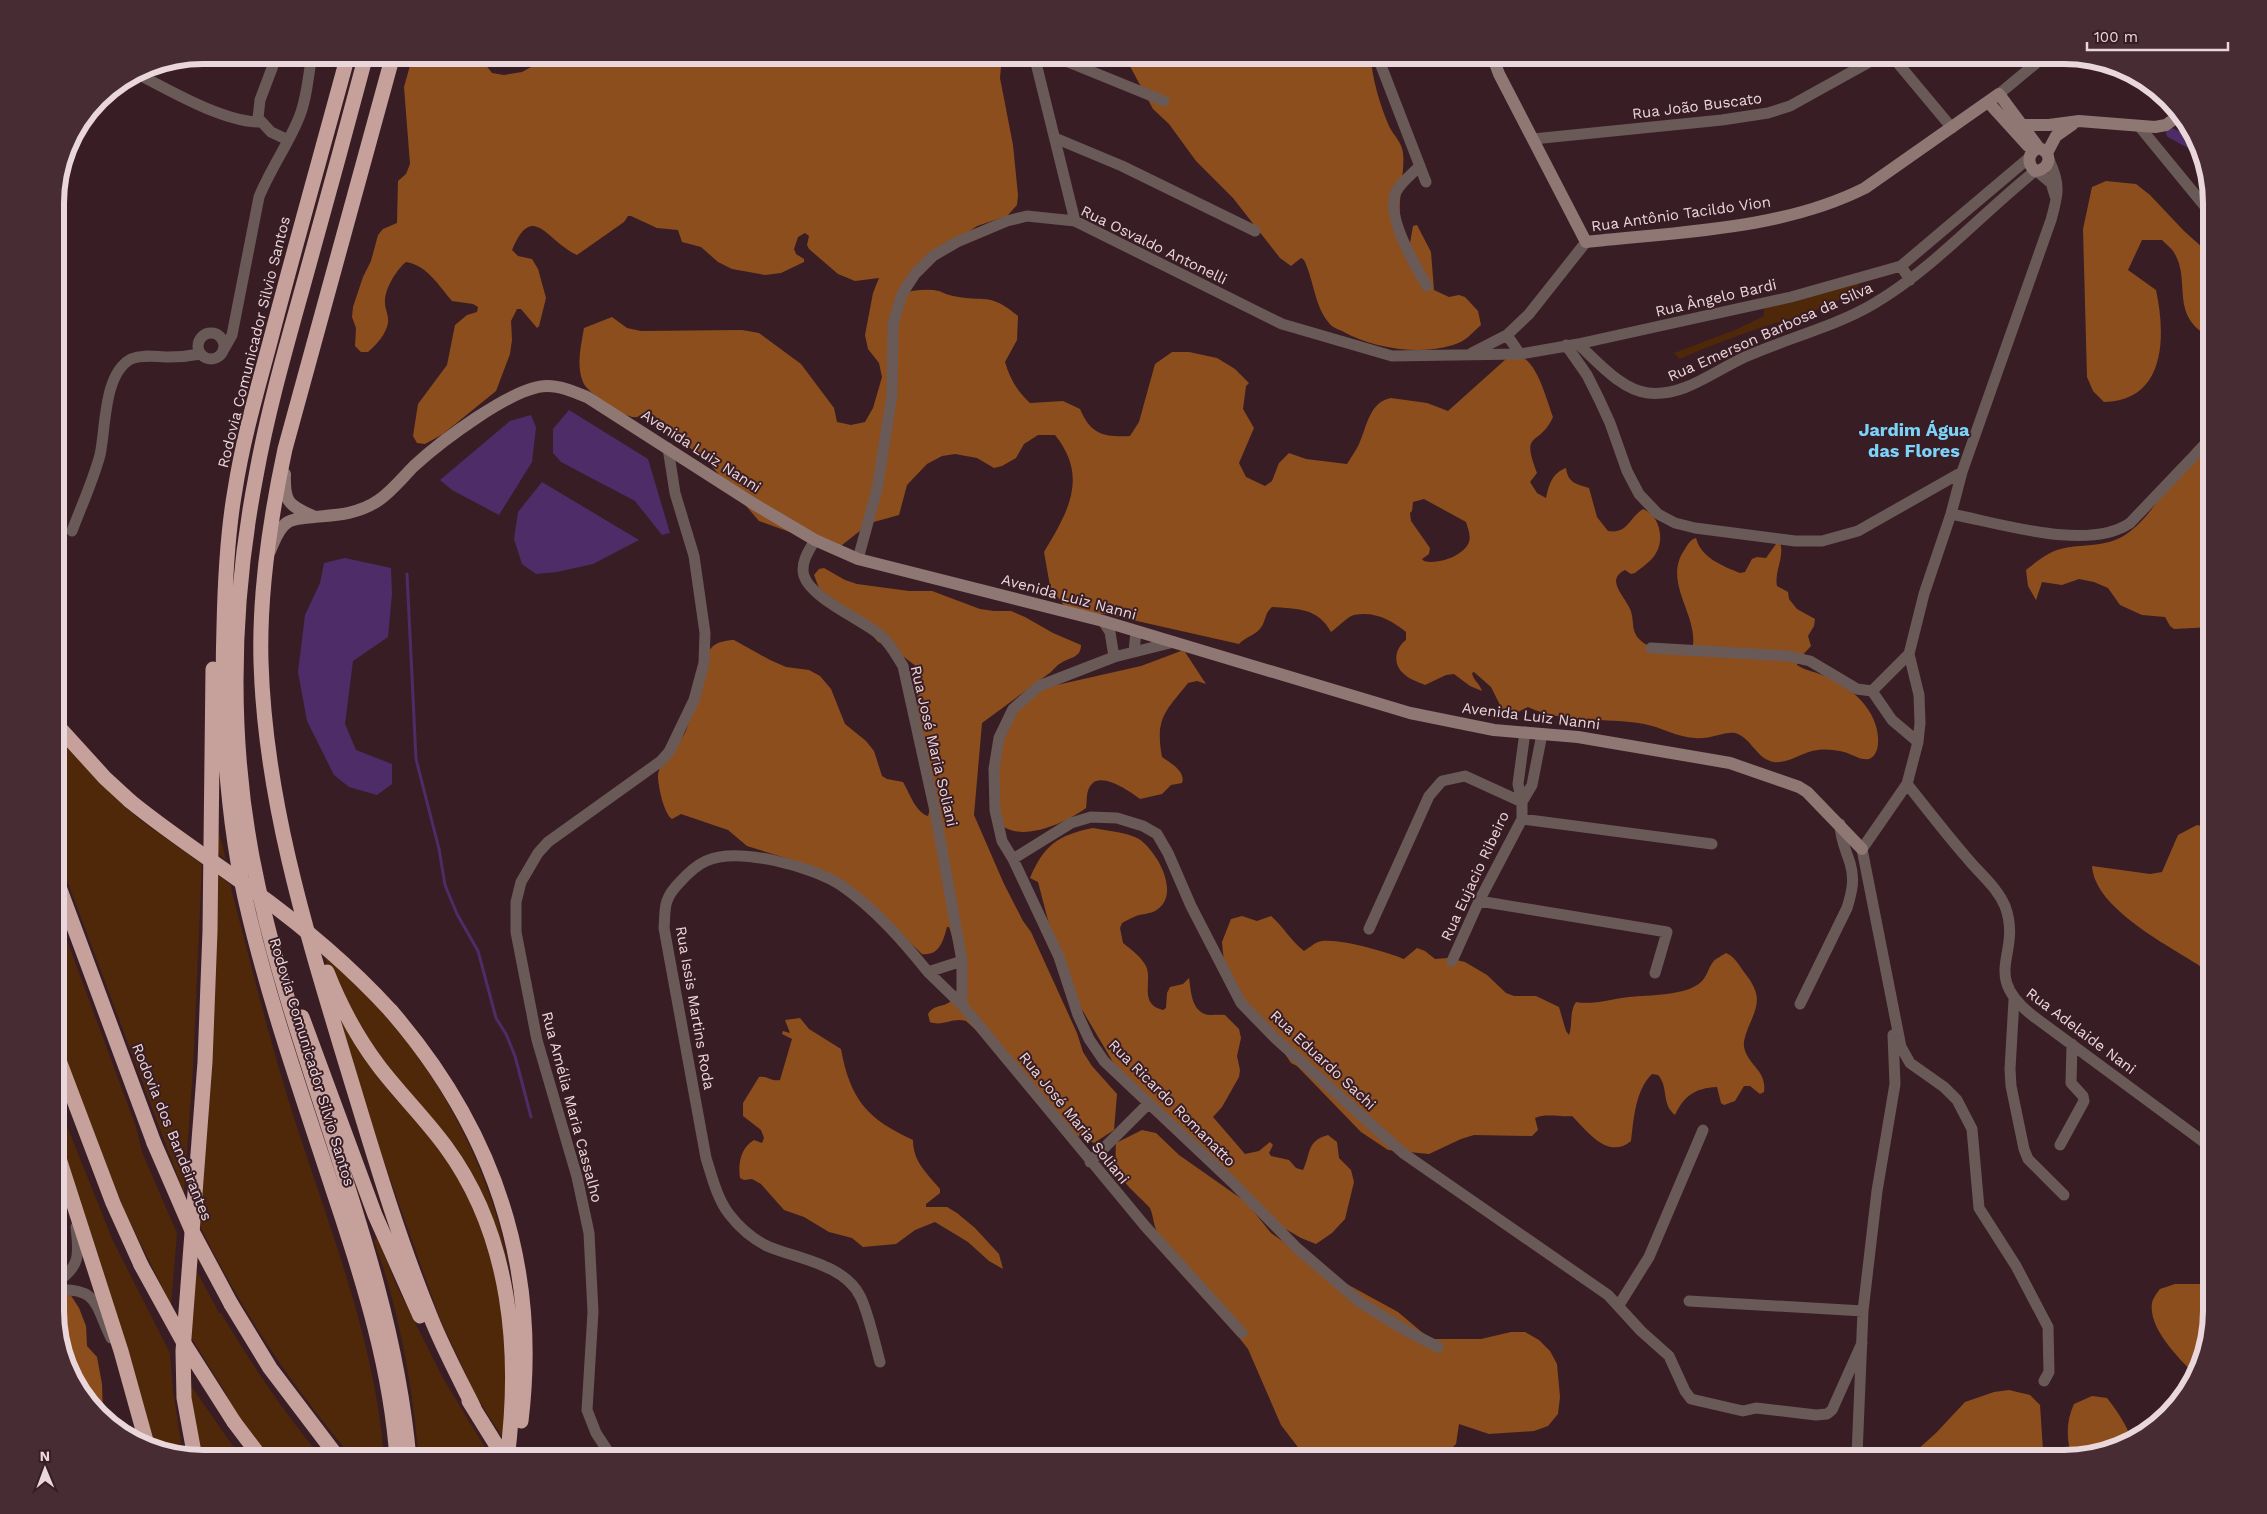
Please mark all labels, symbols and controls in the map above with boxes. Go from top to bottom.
scale bar [2087,20,2228,52]
text: 100 m [2094,28,2138,46]
street label: Rua João Buscato [1631,89,1763,123]
street label: Rua Antônio Tacildo Vion [1590,192,1772,236]
street label: Rua Osvaldo Antonelli [1078,202,1230,288]
street label: Rodovia Comunicador Silvio Santos [214,214,294,470]
street label: Rua Ângelo Bardi [1654,275,1778,321]
street label: Rua Emerson Barbosa da Silva [1665,278,1876,385]
street label: Avenida Luiz Nanni [638,406,764,496]
district label: Jardim Água das Flores [1858,419,1970,461]
street label: Avenida Luiz Nanni [1000,570,1138,624]
street label: Rua José Maria Soliani [907,664,961,828]
street label: Avenida Luiz Nanni [1461,699,1601,733]
street label: Rua Eujacio Ribeiro [1437,808,1513,944]
street label: Rua Issis Martins Roda [672,925,718,1092]
street label: Rodovia Comunicador Silvio Santos [266,936,358,1188]
street label: Rua Adelaide Nani [2023,984,2139,1078]
street label: Rua Eduardo Sachi [1266,1006,1380,1114]
street label: Rua Amélia Maria Cassalho [538,1010,606,1204]
street label: Rua Ricardo Romanatto [1105,1036,1239,1170]
street label: Rodovia dos Bandeirantes [128,1041,216,1223]
street label: Rua José Maria Soliani [1015,1048,1133,1188]
north arrow [20,1444,70,1494]
text: N [39,1448,50,1464]

